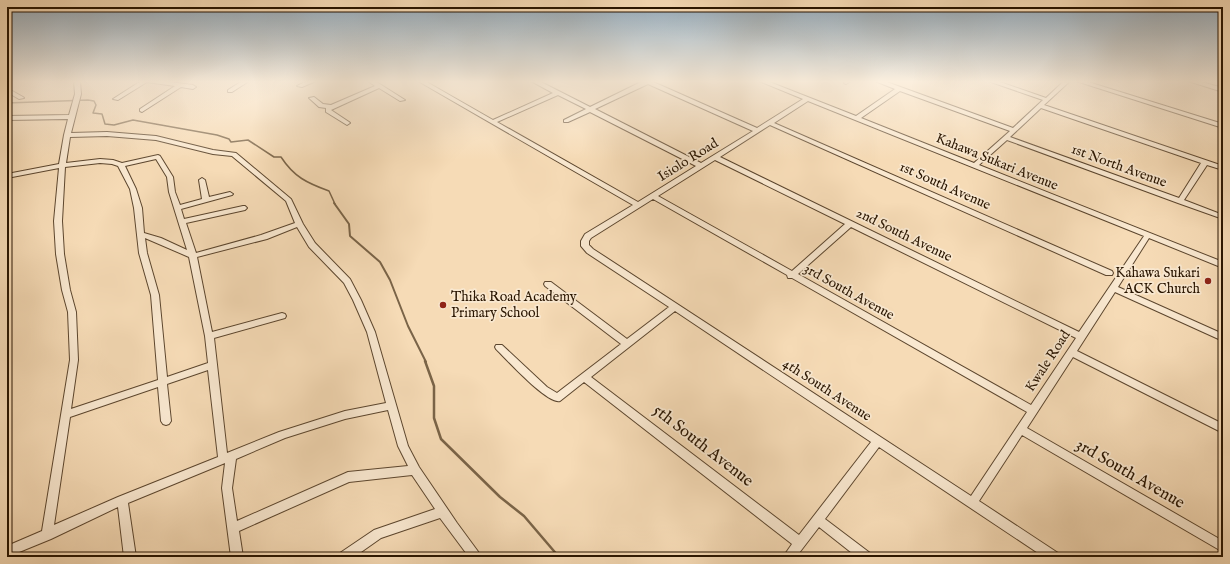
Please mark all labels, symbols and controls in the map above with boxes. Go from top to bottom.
street label: Kahawa Sukari Avenue [933,129,1061,195]
street label: Isiolo Road [654,134,722,186]
street label: 1st North Avenue [1069,140,1170,192]
street label: 1st South Avenue [897,158,994,214]
street label: 2nd South Avenue [853,204,955,266]
street label: 3rd South Avenue [801,260,898,325]
place label: Kahawa Sukari ACK Church [1115,264,1201,298]
marker: Kahawa Sukari ACK Church [1203,276,1213,286]
place label: Thika Road Academy Primary School [451,288,577,322]
marker: Thika Road Academy Primary School [438,300,448,310]
street label: Kwale Road [1021,326,1075,395]
street label: 4th South Avenue [779,355,875,426]
street label: 5th South Avenue [648,400,758,492]
street label: 3rd South Avenue [1072,434,1188,514]

